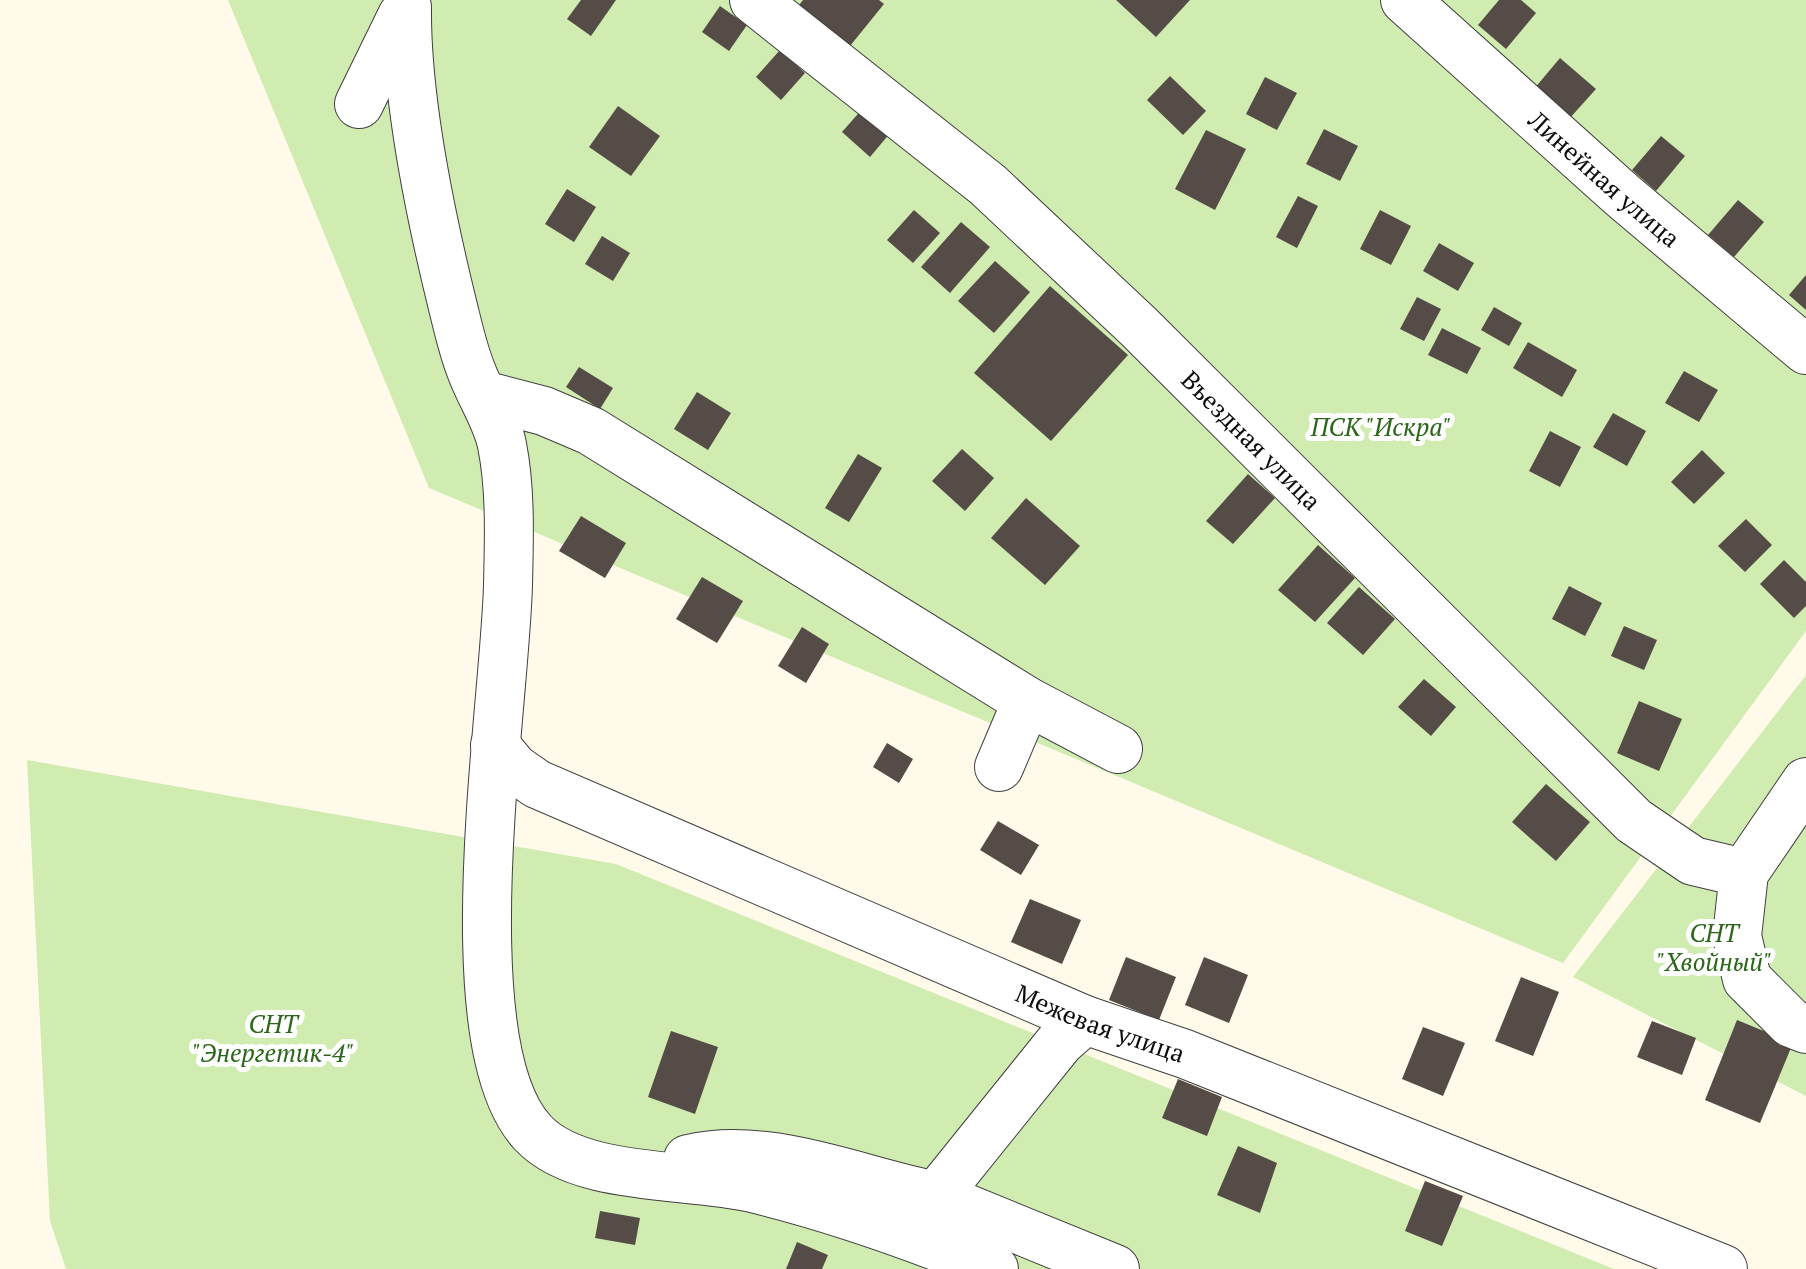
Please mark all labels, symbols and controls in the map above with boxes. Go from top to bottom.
street label: Линейная улица [1521,102,1688,254]
street label: Въездная улица [1175,363,1329,517]
park label: ПСК "Искра" [1310,410,1451,443]
park label: СНТ "Хвойный" [1656,916,1772,978]
street label: Межевая улица [1011,976,1190,1069]
park label: СНТ "Энергетик-4" [192,1007,354,1069]

